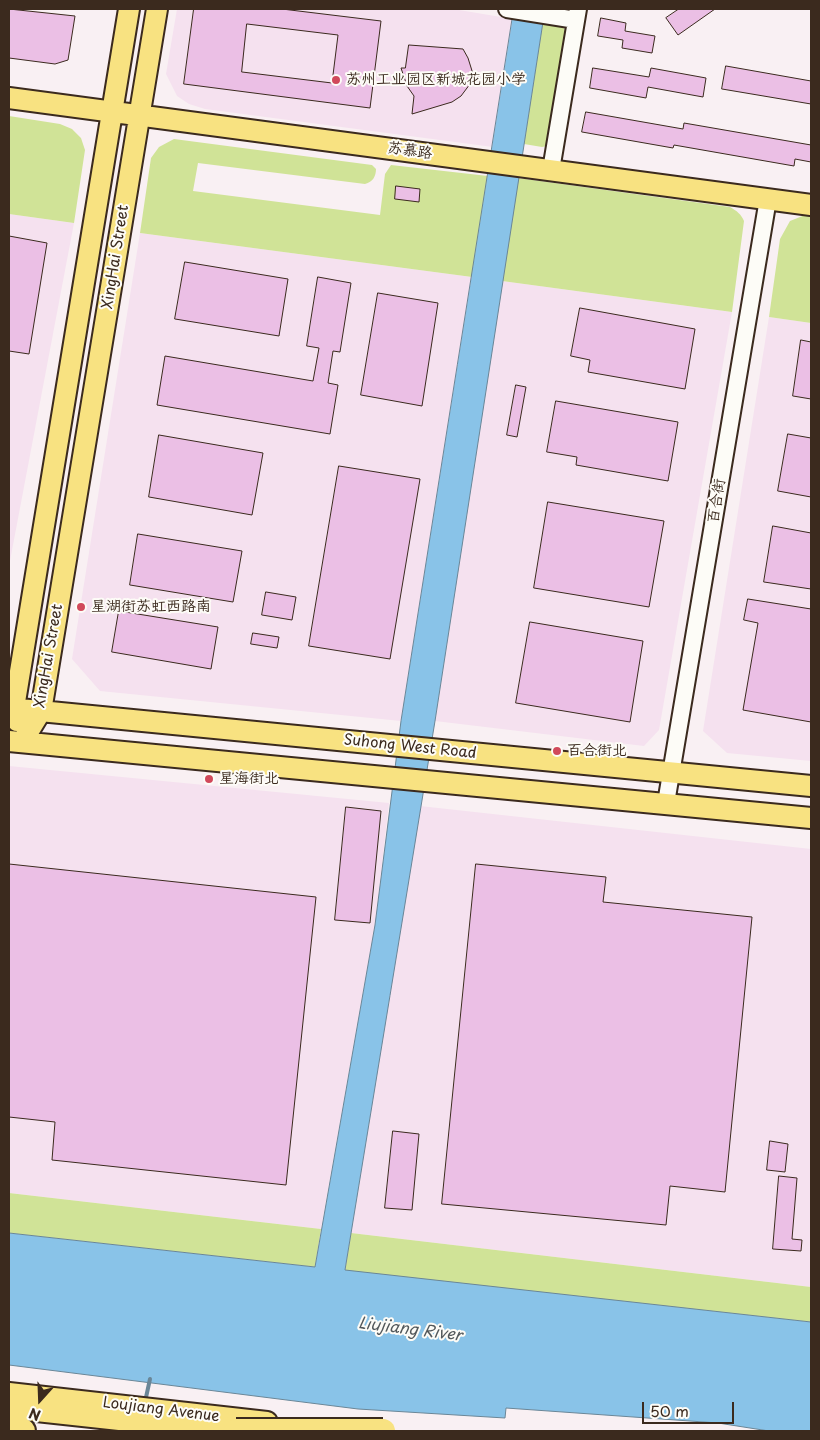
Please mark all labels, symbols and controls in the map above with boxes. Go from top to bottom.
place label: 苏州工业园区新城花园小学 [346,71,526,89]
marker: 苏州工业园区新城花园小学 [330,74,342,86]
street label: 苏慕路 [386,139,434,163]
street label: XingHai Street [99,204,133,310]
street label: 百合街 [705,477,729,525]
place label: 星湖街苏虹西路南 [91,598,211,616]
marker: 星湖街苏虹西路南 [75,601,87,613]
street label: XingHai Street [31,603,67,709]
street label: Suhong West Road [343,731,477,763]
place label: 百合街北 [567,742,627,760]
marker: 百合街北 [551,745,563,757]
place label: 星海街北 [219,770,279,788]
marker: 星海街北 [203,773,215,785]
water label: Liujiang River [357,1314,463,1346]
north arrow [15,1375,65,1425]
scale bar [645,1392,738,1424]
street label: Loujiang Avenue [102,1394,220,1426]
text: 50 m [650,1399,689,1422]
text: N [26,1403,44,1426]

